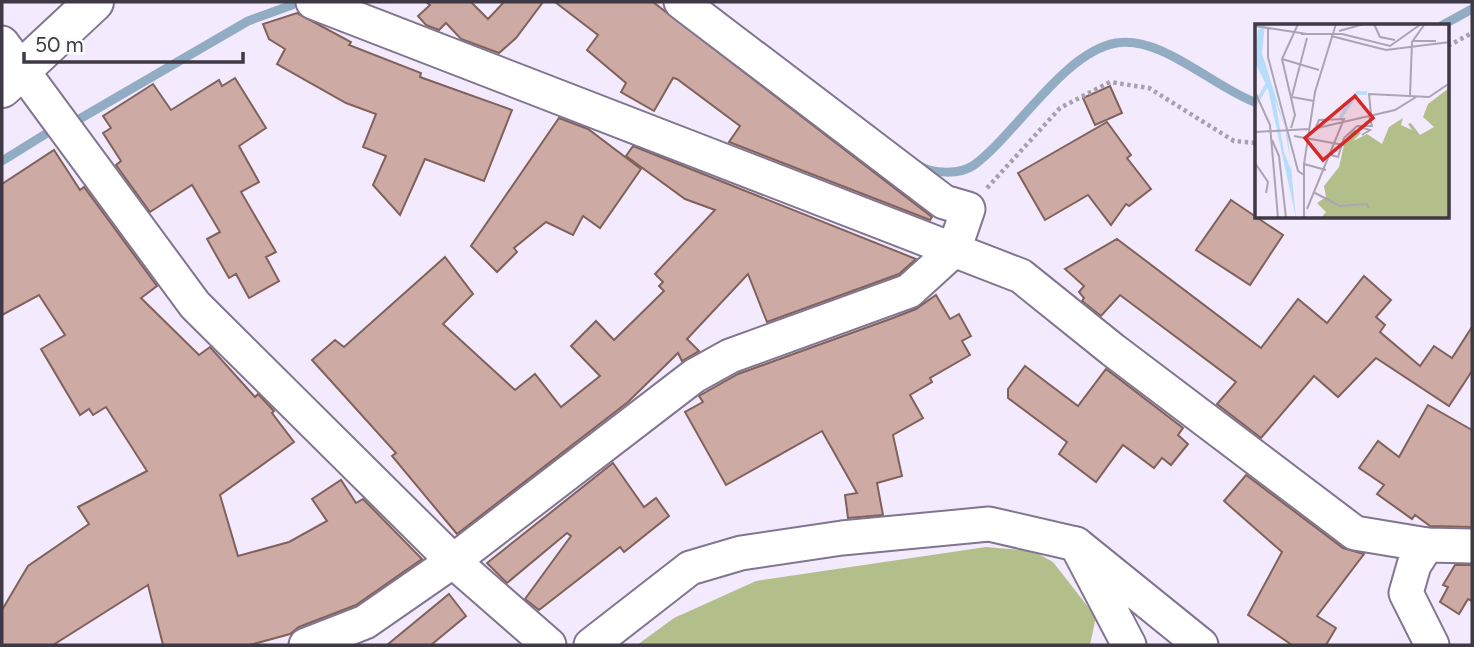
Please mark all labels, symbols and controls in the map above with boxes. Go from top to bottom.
scale bar [24,21,243,65]
inset map [1255,24,1450,219]
text: 50 m [35,32,84,57]

